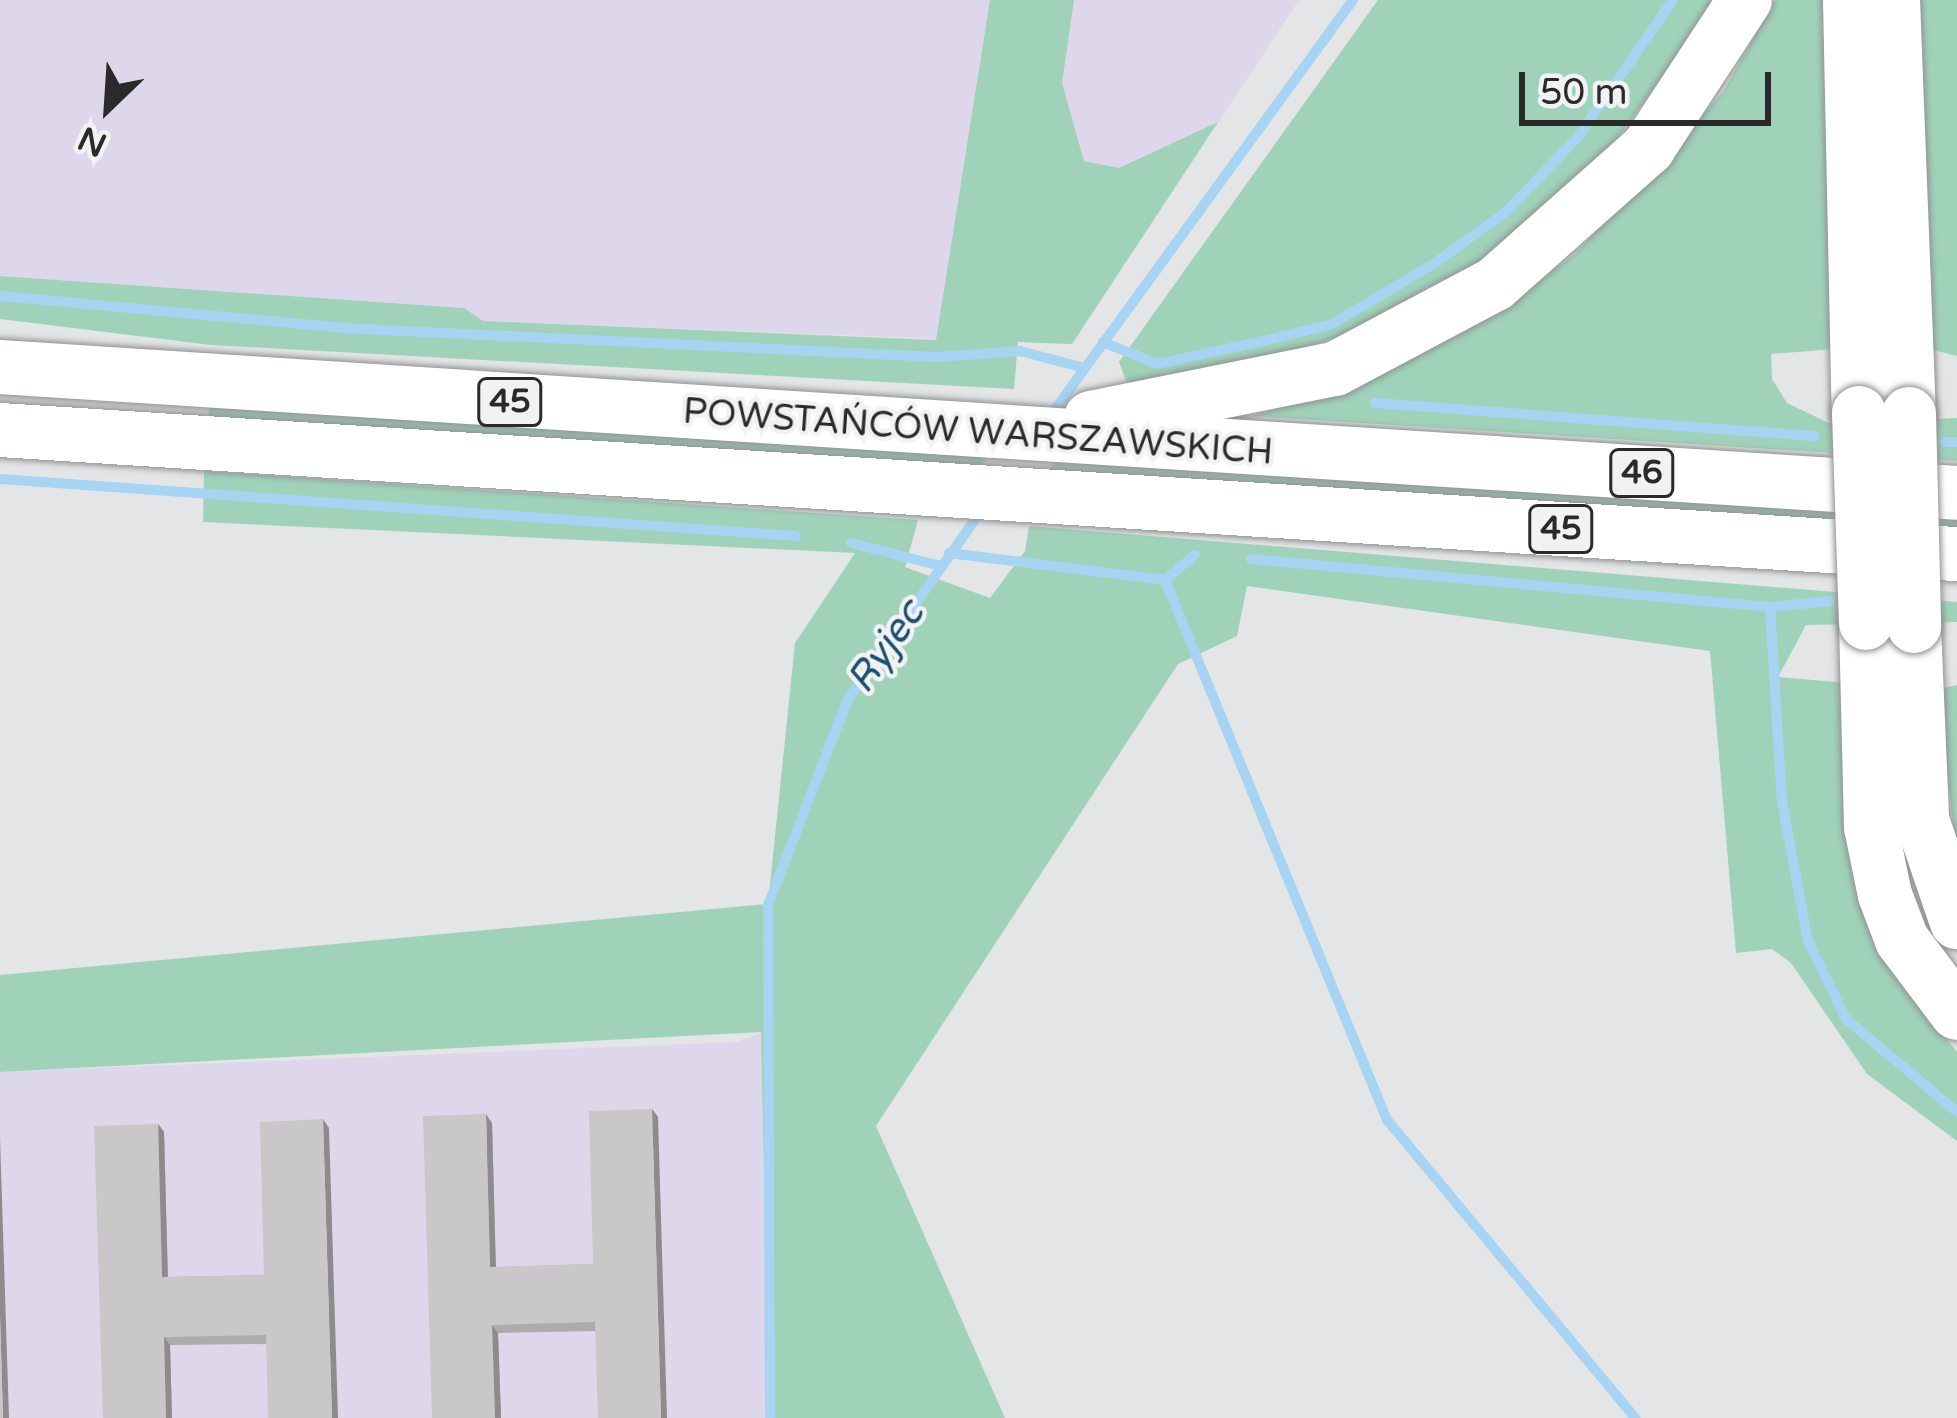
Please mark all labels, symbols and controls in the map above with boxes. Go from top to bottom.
north arrow [48,48,168,168]
scale bar [1525,48,1777,122]
text: 50 m [1540,71,1628,114]
text: N [72,118,113,164]
road number: 45 [477,375,543,429]
street label: POWSTAŃCÓW WARSZAWSKICH [681,390,1275,474]
road number: 46 [1609,446,1675,500]
road number: 45 [1528,502,1594,556]
water label: Ryjec [838,592,934,702]

